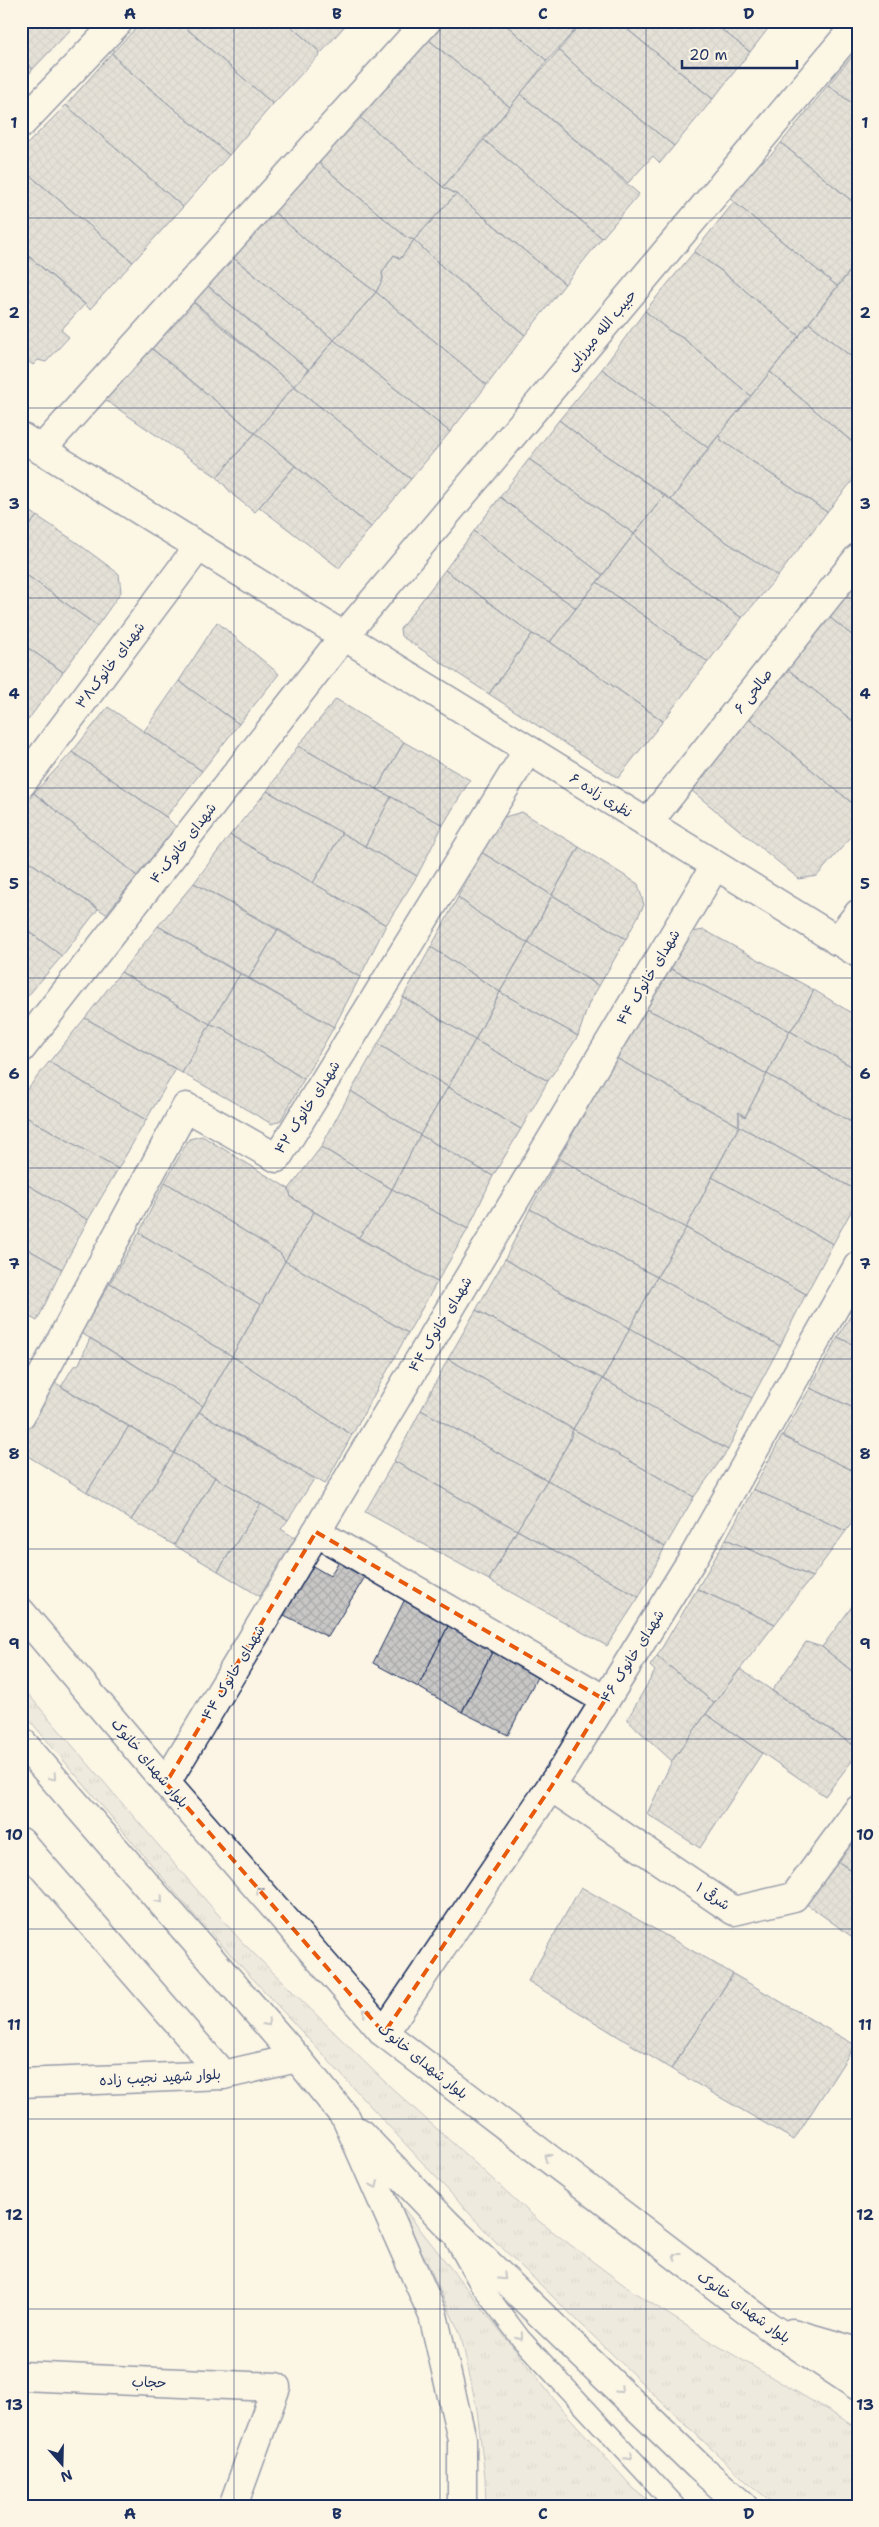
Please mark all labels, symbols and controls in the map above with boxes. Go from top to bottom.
text: A [124,3,136,24]
text: B [332,3,342,24]
text: C [538,3,548,24]
text: D [743,3,755,24]
scale bar [682,38,796,70]
text: 20 m [689,45,728,65]
text: 1 [10,112,18,133]
text: 1 [861,112,869,133]
street label: حبیب الله میرزایی [562,286,640,374]
text: 2 [8,302,20,323]
text: 2 [859,302,871,323]
text: 3 [8,493,20,514]
text: 3 [859,493,871,514]
street label: شهدای خانوک۳۸ [72,618,148,712]
street label: ۶ صالحی [730,665,776,717]
text: 4 [8,683,20,704]
text: 4 [859,683,871,704]
street label: نظری زاده ۶ [566,769,636,821]
street label: شهدای خانوک۴۰ [146,799,220,887]
text: 5 [9,873,19,894]
text: 5 [860,873,870,894]
street label: ۴۴ شهدای خانوک [612,926,684,1028]
street label: شهدای خانوک ۴۲ [270,1057,344,1157]
text: 6 [8,1063,20,1084]
text: 6 [859,1063,871,1084]
text: 7 [8,1253,20,1274]
text: 7 [859,1253,871,1274]
street label: ۴۴ شهدای خانوک [404,1273,476,1375]
text: 8 [8,1443,20,1464]
text: 8 [859,1443,871,1464]
street label: ۴۶ شهدای خانوک [596,1606,668,1706]
street label: ۴۴ شهدای خانوک [197,1621,269,1723]
text: 9 [8,1633,20,1654]
text: 9 [859,1633,871,1654]
street label: بلوار شهدای خانوک [107,1715,193,1811]
one-way arrow [48,1772,57,1781]
text: 10 [5,1824,23,1845]
text: 10 [856,1824,874,1845]
street label: شرقی ۱ [692,1878,734,1914]
one-way arrow [256,1886,265,1895]
one-way arrow [154,1894,163,1903]
one-way arrow [362,2009,371,2018]
text: 11 [7,2014,21,2035]
text: 11 [858,2014,872,2035]
one-way arrow [261,2017,270,2026]
street label: بلوار شهدای خانوک [374,2019,472,2103]
street label: بلوار شهید نجیب زاده [99,2065,221,2089]
one-way arrow [544,2155,553,2163]
one-way arrow [369,2180,380,2189]
text: 12 [5,2204,23,2225]
text: 12 [856,2204,874,2225]
one-way arrow [673,2253,682,2261]
street label: بلوار شهدای خانوک [694,2267,794,2347]
one-way arrow [497,2271,506,2280]
one-way arrow [515,2331,523,2340]
street label: حجاب [131,2372,167,2392]
one-way arrow [614,2384,623,2393]
text: 13 [5,2394,23,2415]
text: 13 [856,2394,874,2415]
north arrow [38,2440,88,2490]
one-way arrow [623,2452,632,2461]
text: N [58,2466,75,2487]
text: A [124,2503,136,2524]
text: B [332,2503,342,2524]
text: C [538,2503,548,2524]
text: D [743,2503,755,2524]

